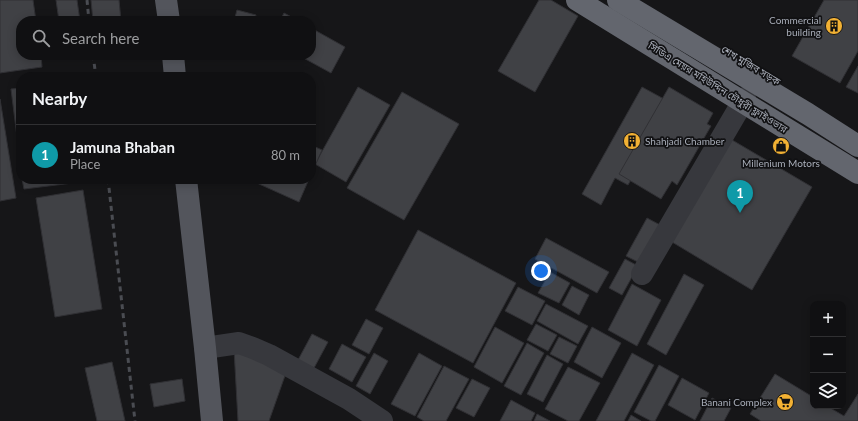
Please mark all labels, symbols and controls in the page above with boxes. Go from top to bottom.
place label: Commercial building [769,14,821,38]
search box [16,16,316,60]
building icon: Commercial building [824,16,844,36]
icon: search [30,27,52,49]
text: Search here [62,29,139,47]
street label: সিডিএ মেয়র মহিউদ্দিন চৌধুরী ফ্লাইওভার [645,38,791,136]
street label: শেখ মুজিব সড়ক [719,43,783,89]
text: Nearby [32,88,87,109]
building icon: Shahjadi Chamber [622,131,642,151]
place label: Shahjadi Chamber [645,135,725,147]
shop icon: Millenium Motors [771,136,791,156]
text: Jamuna Bhaban [70,138,175,156]
text: 1 [41,147,49,163]
text: 80 m [271,147,300,163]
text: Place [70,156,100,172]
place label: Millenium Motors [742,157,820,169]
pin: 1 [727,180,753,213]
your location [531,261,551,281]
map controls [810,301,846,409]
button: + [810,301,846,337]
button: − [810,337,846,373]
button: layers [810,373,846,409]
supermarket icon: Banani Complex [775,392,795,412]
place label: Banani Complex [701,396,772,408]

